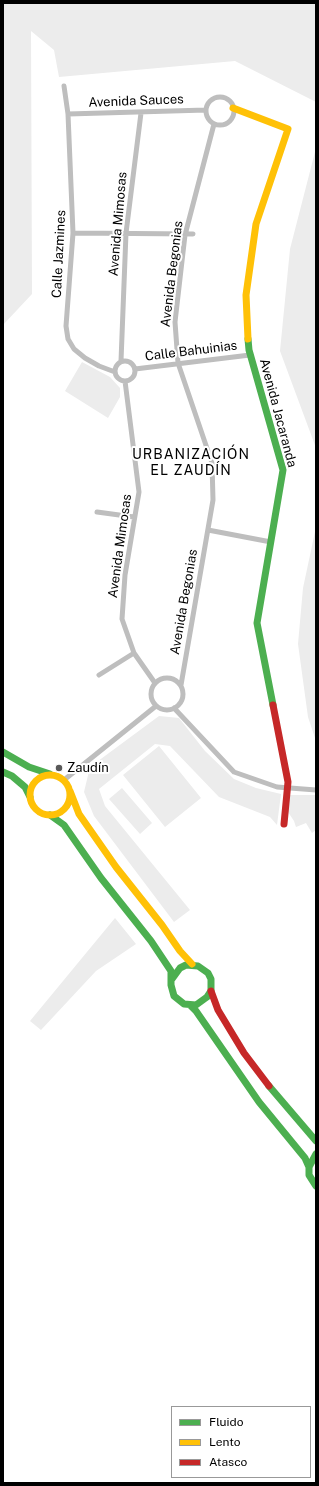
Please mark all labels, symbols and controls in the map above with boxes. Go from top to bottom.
street label: Avenida Sauces [88,92,184,110]
street label: Avenida Mimosas [106,171,130,277]
street label: Calle Jazmines [49,209,69,299]
street label: Avenida Begonias [158,220,186,328]
street label: Calle Bahuinias [144,338,238,364]
street label: Avenida Jacaranda [256,357,300,469]
district label: URBANIZACIÓN EL ZAUDÍN [132,447,250,480]
street label: Avenida Mimosas [105,493,135,599]
street label: Avenida Begonias [167,548,201,656]
place label: Zaudín [67,760,109,776]
marker: Zaudín [54,763,64,773]
legend [171,1406,311,1478]
text: Fluido [209,1415,244,1429]
text: Lento [209,1435,240,1449]
text: Atasco [209,1455,247,1469]

